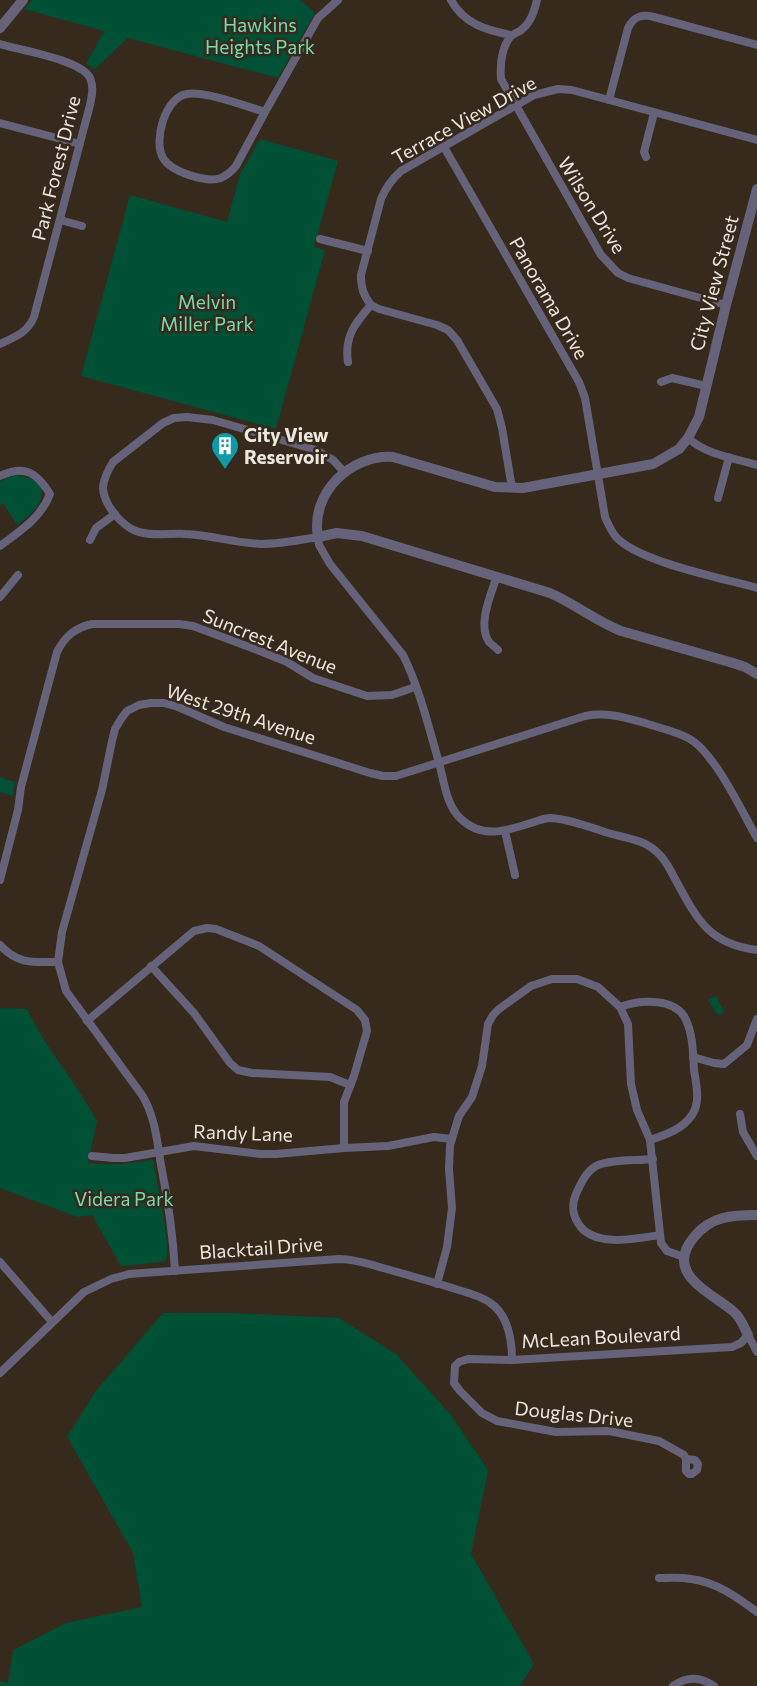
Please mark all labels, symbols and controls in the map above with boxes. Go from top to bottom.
park label: Hawkins Heights Park [205,13,315,58]
street label: Terrace View Drive [388,70,540,169]
street label: Park Forest Drive [26,93,85,243]
street label: Wilson Drive [554,152,631,257]
street label: City View Street [684,212,743,353]
street label: Panorama Drive [505,232,594,363]
park label: Melvin Miller Park [160,290,254,335]
place label: City View Reservoir [244,423,329,468]
building icon: City View Reservoir [210,431,240,470]
street label: Suncrest Avenue [200,603,341,678]
street label: West 29th Avenue [164,679,319,749]
street label: Randy Lane [193,1119,293,1146]
park label: Videra Park [74,1187,174,1210]
street label: Blacktail Drive [198,1232,323,1263]
street label: McLean Boulevard [521,1321,681,1352]
street label: Douglas Drive [514,1396,635,1431]

